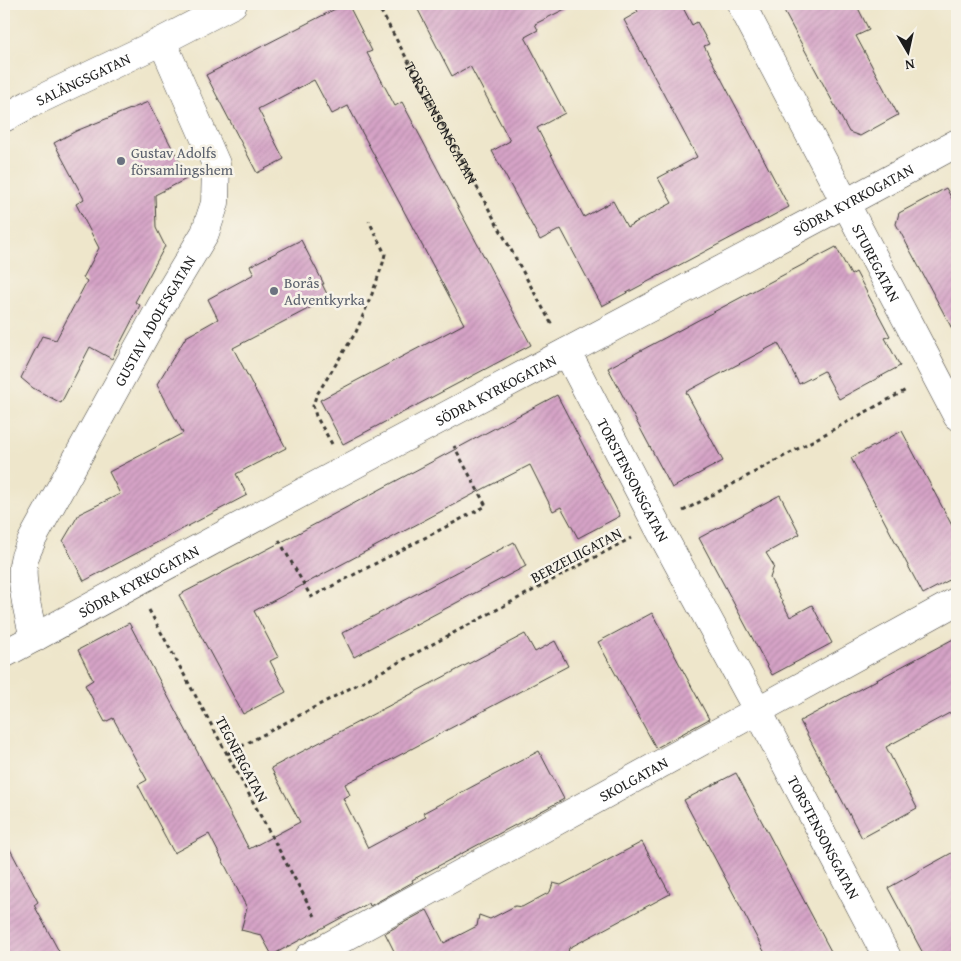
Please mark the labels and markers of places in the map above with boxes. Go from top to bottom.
place label: Gustav Adolfs församlingshem [131,142,234,180]
marker: Gustav Adolfs församlingshem [115,155,127,167]
place label: Borås Adventkyrka [284,272,365,310]
marker: Borås Adventkyrka [268,285,280,297]

